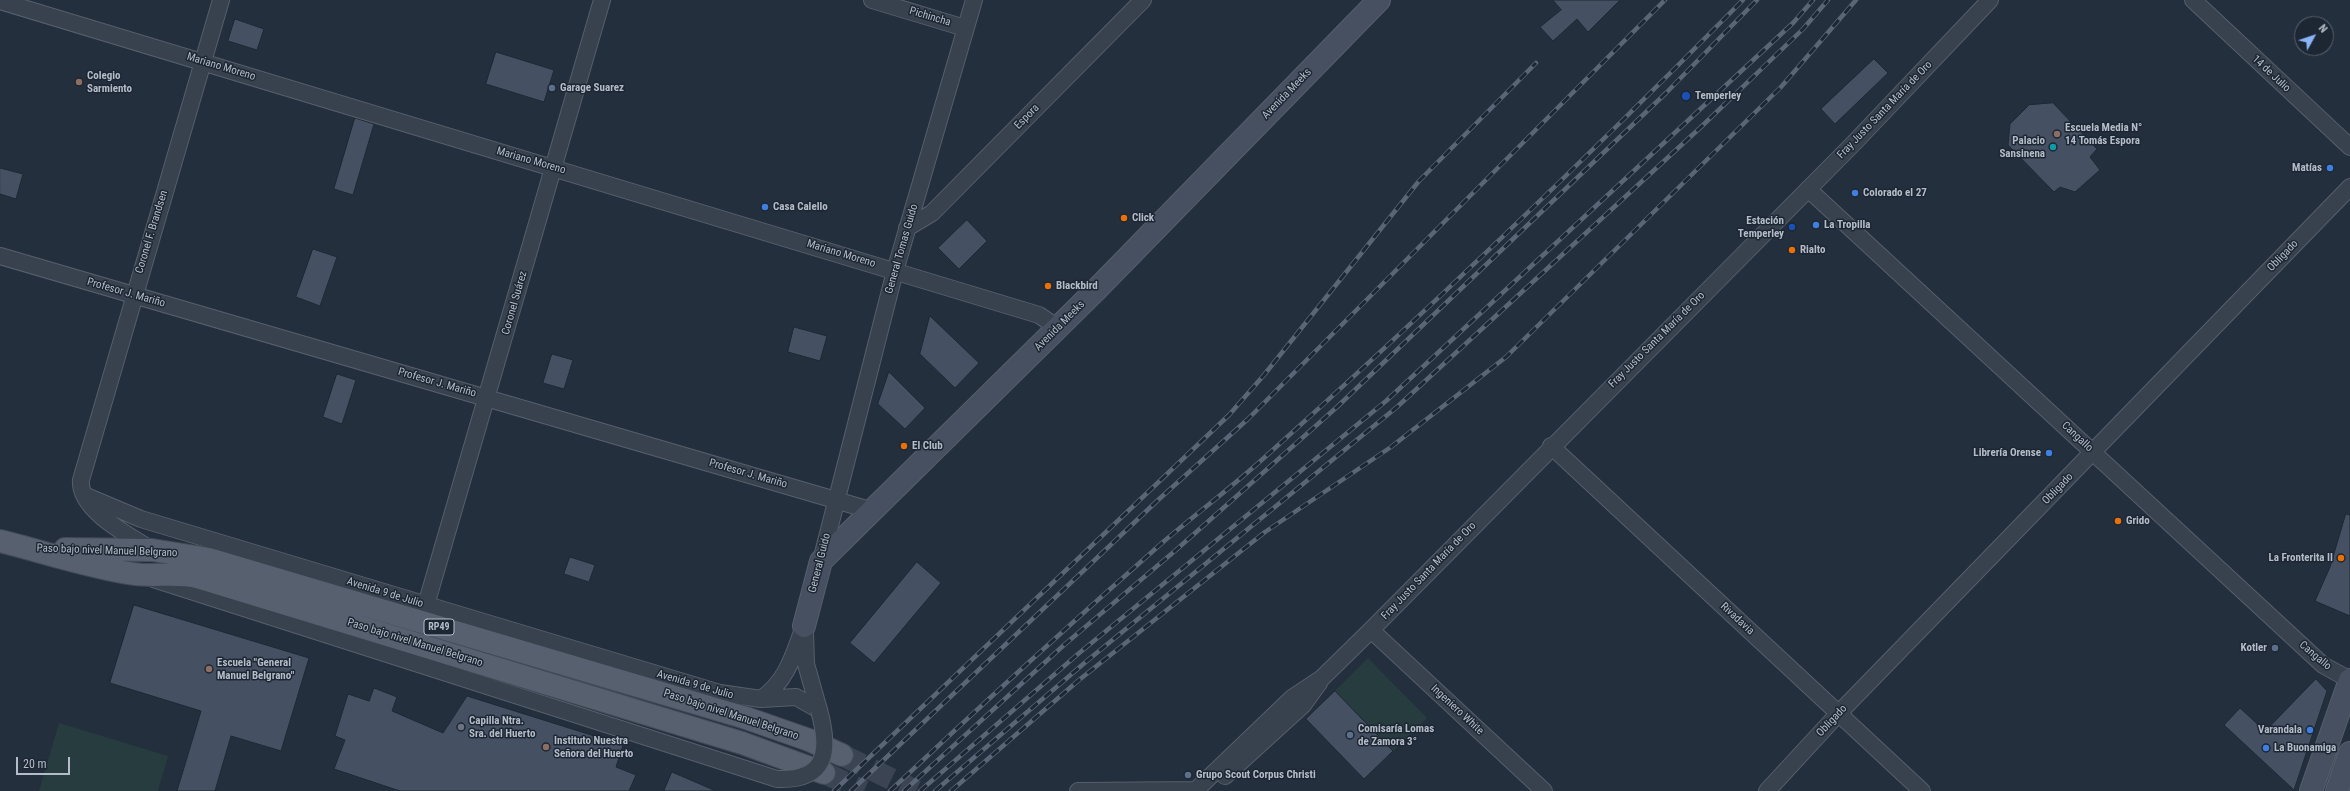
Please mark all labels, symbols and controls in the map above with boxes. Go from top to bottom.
street label: Pichincha [908,4,952,30]
north arrow [2294,16,2334,56]
text: N [2316,22,2330,35]
street label: Mariano Moreno [185,50,257,84]
street label: 14 de Julio [2249,53,2293,95]
street label: Fray Justo Santa María de Oro [1835,58,1935,162]
street label: Avenida Meeks [1259,66,1315,122]
place label: Colegio Sarmiento [87,69,132,95]
marker: Colegio Sarmiento [74,77,84,87]
place label: Garage Suarez [560,81,624,95]
marker: Garage Suarez [547,83,557,93]
place label: Temperley [1695,89,1741,103]
marker: Temperley [1680,90,1692,102]
street label: Espora [1012,102,1042,132]
place label: Escuela Media N° 14 Tomás Espora [2065,121,2142,147]
marker: Escuela Media N° 14 Tomás Espora [2052,129,2062,139]
place label: Palacio Sansinena [1999,134,2045,160]
marker: Palacio Sansinena [2048,142,2058,152]
street label: Mariano Moreno [495,145,567,177]
place label: Matías [2292,161,2322,175]
marker: Matías [2325,163,2335,173]
place label: Colorado el 27 [1863,186,1927,200]
marker: Colorado el 27 [1850,188,1860,198]
street label: Coronel F. Brandsen [133,189,171,275]
place label: Casa Calello [773,200,828,214]
marker: Casa Calello [760,202,770,212]
street label: General Tomas Guido [883,203,921,295]
place label: Click [1132,211,1154,225]
marker: Click [1119,213,1129,223]
place label: Estación Temperley [1738,214,1784,240]
place label: La Tropilla [1824,218,1870,232]
marker: La Tropilla [1811,220,1821,230]
marker: Estación Temperley [1787,222,1797,232]
street label: Mariano Moreno [805,237,877,271]
street label: Obligado [2265,237,2301,275]
place label: Rialto [1800,243,1825,257]
marker: Rialto [1787,245,1797,255]
street label: Coronel Suárez [500,270,530,336]
street label: Profesor J. Mariño [85,276,167,310]
place label: Blackbird [1056,279,1098,293]
marker: Blackbird [1043,281,1053,291]
street label: Fray Justo Santa María de Oro [1606,289,1708,391]
street label: Avenida Meeks [1032,298,1088,354]
street label: Profesor J. Mariño [396,366,478,400]
street label: Cangallo [2059,419,2095,455]
place label: El Club [912,439,943,453]
marker: El Club [899,441,909,451]
place label: Librería Orense [1973,446,2041,460]
marker: Librería Orense [2044,448,2054,458]
street label: Profesor J. Mariño [707,457,789,491]
street label: Obligado [2040,470,2076,508]
place label: Grido [2126,514,2150,528]
marker: Grido [2113,516,2123,526]
street label: Fray Justo Santa María de Oro [1379,519,1479,623]
street label: General Guido [806,532,834,594]
street label: Paso bajo nivel Manuel Belgrano [36,542,178,560]
place label: La Fronterita II [2269,551,2333,565]
marker: La Fronterita II [2336,553,2346,563]
street label: Avenida 9 de Julio [345,575,425,611]
street label: Rivadavia [1717,600,1757,638]
street label: Paso bajo nivel Manuel Belgrano [346,616,484,670]
road number: RP49 [424,619,454,635]
street label: Cangallo [2296,639,2334,673]
place label: Kotler [2241,641,2267,655]
marker: Kotler [2270,643,2280,653]
place label: Escuela "General Manuel Belgrano" [217,656,294,682]
marker: Escuela "General Manuel Belgrano" [204,664,214,674]
street label: Avenida 9 de Julio [655,668,735,702]
street label: Ingeniero White [1428,682,1486,738]
street label: Paso bajo nivel Manuel Belgrano [662,687,800,743]
street label: Obligado [1814,702,1850,740]
place label: Capilla Ntra. Sra. del Huerto [469,714,535,740]
marker: Capilla Ntra. Sra. del Huerto [456,722,466,732]
place label: Comisaría Lomas de Zamora 3° [1358,722,1434,748]
place label: Varandala [2258,723,2302,737]
marker: Varandala [2305,725,2315,735]
marker: Comisaría Lomas de Zamora 3° [1345,730,1355,740]
place label: Instituto Nuestra Señora del Huerto [554,734,633,760]
place label: La Buonamiga [2274,741,2336,755]
marker: Instituto Nuestra Señora del Huerto [541,742,551,752]
marker: La Buonamiga [2261,743,2271,753]
scale bar [18,749,72,775]
text: 20 m [23,757,47,771]
place label: Grupo Scout Corpus Christi [1196,768,1316,782]
marker: Grupo Scout Corpus Christi [1183,770,1193,780]

